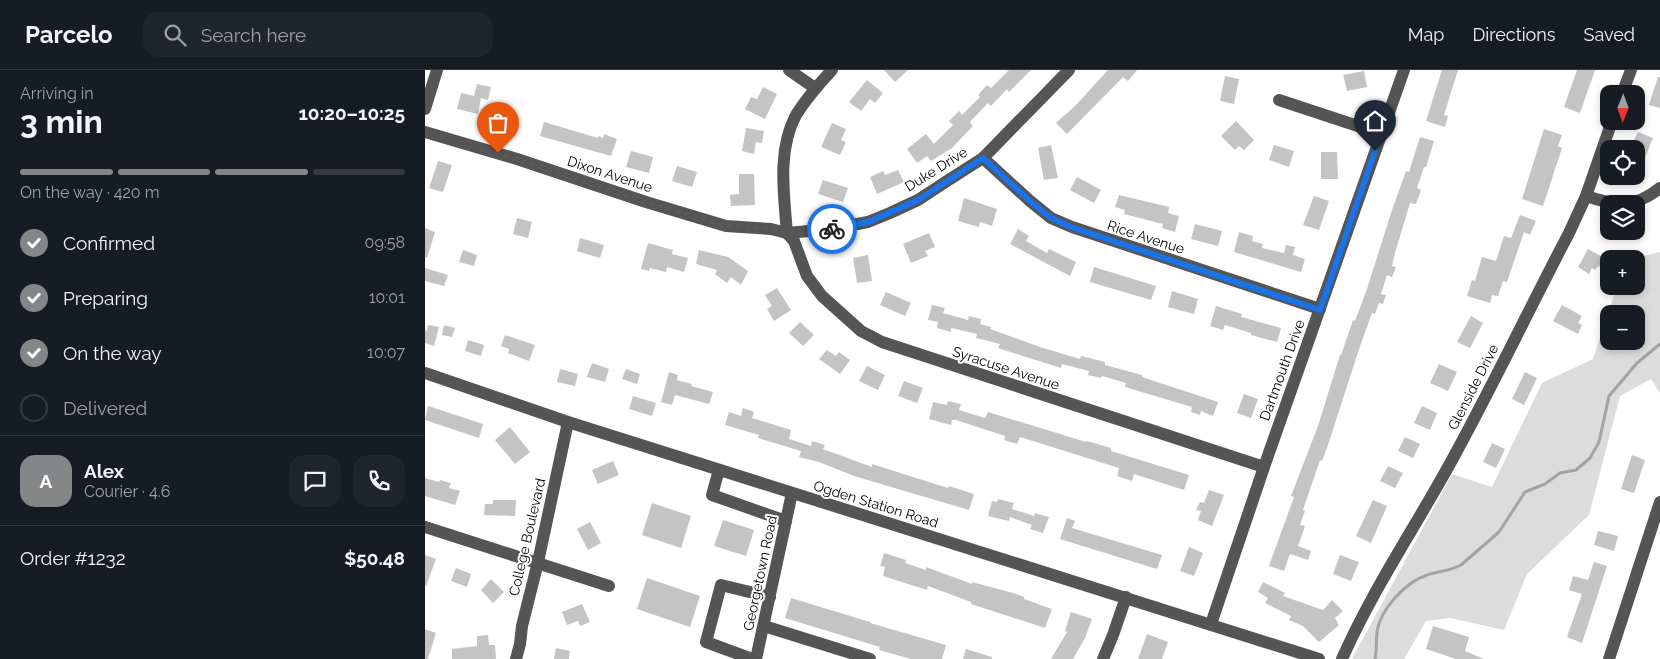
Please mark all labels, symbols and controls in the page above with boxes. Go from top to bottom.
search box [143,12,493,57]
text: Parcelo [25,20,113,49]
icon: search [161,21,189,49]
text: Search here [201,24,306,46]
text: Map [1408,24,1444,45]
text: Directions [1472,24,1556,45]
text: Saved [1584,24,1635,45]
text: Arriving in [20,84,94,103]
north arrow [1600,85,1645,130]
map controls [1600,85,1645,350]
pin [1354,100,1396,151]
text: 10:20–10:25 [298,102,405,124]
pin [477,102,519,153]
text: 3 min [20,103,103,140]
icon: home [1361,107,1389,135]
icon: bag [484,109,512,137]
button: locate [1600,140,1645,185]
street label: Duke Drive [902,144,970,194]
street label: Dixon Avenue [565,153,655,195]
text: On the way · 420 m [20,183,159,202]
button: layers [1600,195,1645,240]
courier [807,204,857,254]
icon: bike [818,215,846,243]
street label: Rice Avenue [1105,217,1187,257]
icon: check [20,229,48,257]
text: Confirmed [63,232,155,254]
text: 09:58 [365,233,405,252]
button: + [1600,250,1645,295]
icon: check [20,284,48,312]
text: Preparing [63,287,148,309]
text: 10:01 [369,288,405,307]
button: − [1600,305,1645,350]
street label: Dartmouth Drive [1256,317,1308,423]
icon: check [20,339,48,367]
text: On the way [63,342,162,364]
street label: Glenside Drive [1445,342,1501,432]
text: 10:07 [367,343,405,362]
street label: Syracuse Avenue [950,343,1062,393]
text: Delivered [63,397,147,419]
button: chat [289,455,341,507]
button: phone [353,455,405,507]
text: Alex [84,460,124,482]
text: A [40,470,52,492]
street label: College Boulevard [506,477,548,597]
street label: Ogden Station Road [812,477,940,531]
text: Courier · 4.6 [84,482,170,501]
street label: Georgetown Road [740,514,780,632]
text: Order #1232 [20,547,126,569]
text: $50.48 [344,547,405,569]

